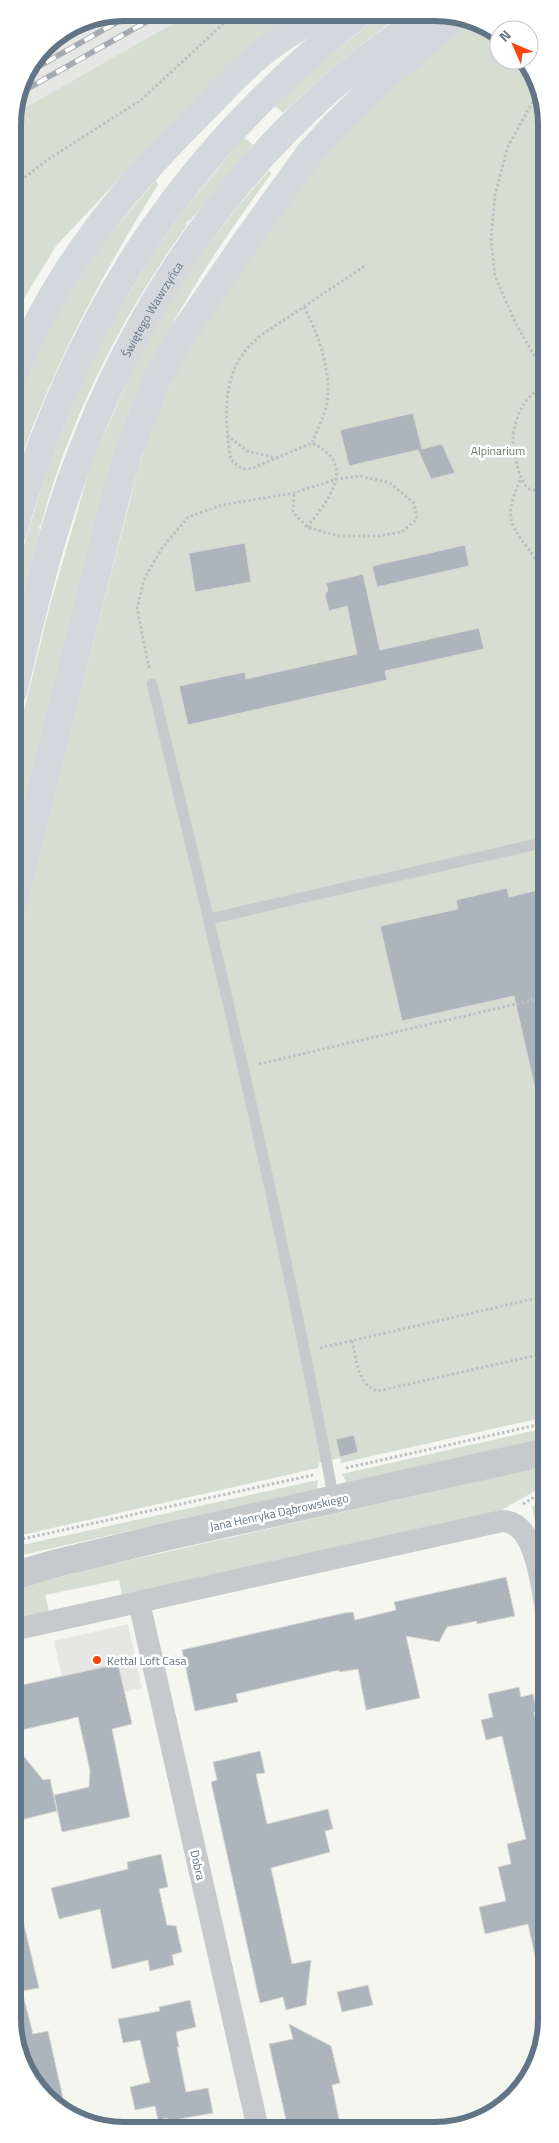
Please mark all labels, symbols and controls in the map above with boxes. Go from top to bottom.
north arrow [489,20,539,70]
text: N [494,25,515,46]
street label: Świętego Wawrzyńca [116,257,187,361]
park label: Alpinarium [471,441,525,460]
street label: Jana Henryka Dąbrowskiego [208,1488,350,1536]
place label: Kettal Loft Casa [107,1651,187,1670]
marker: Kettal Loft Casa [91,1654,103,1666]
street label: Dobra [185,1848,211,1882]

